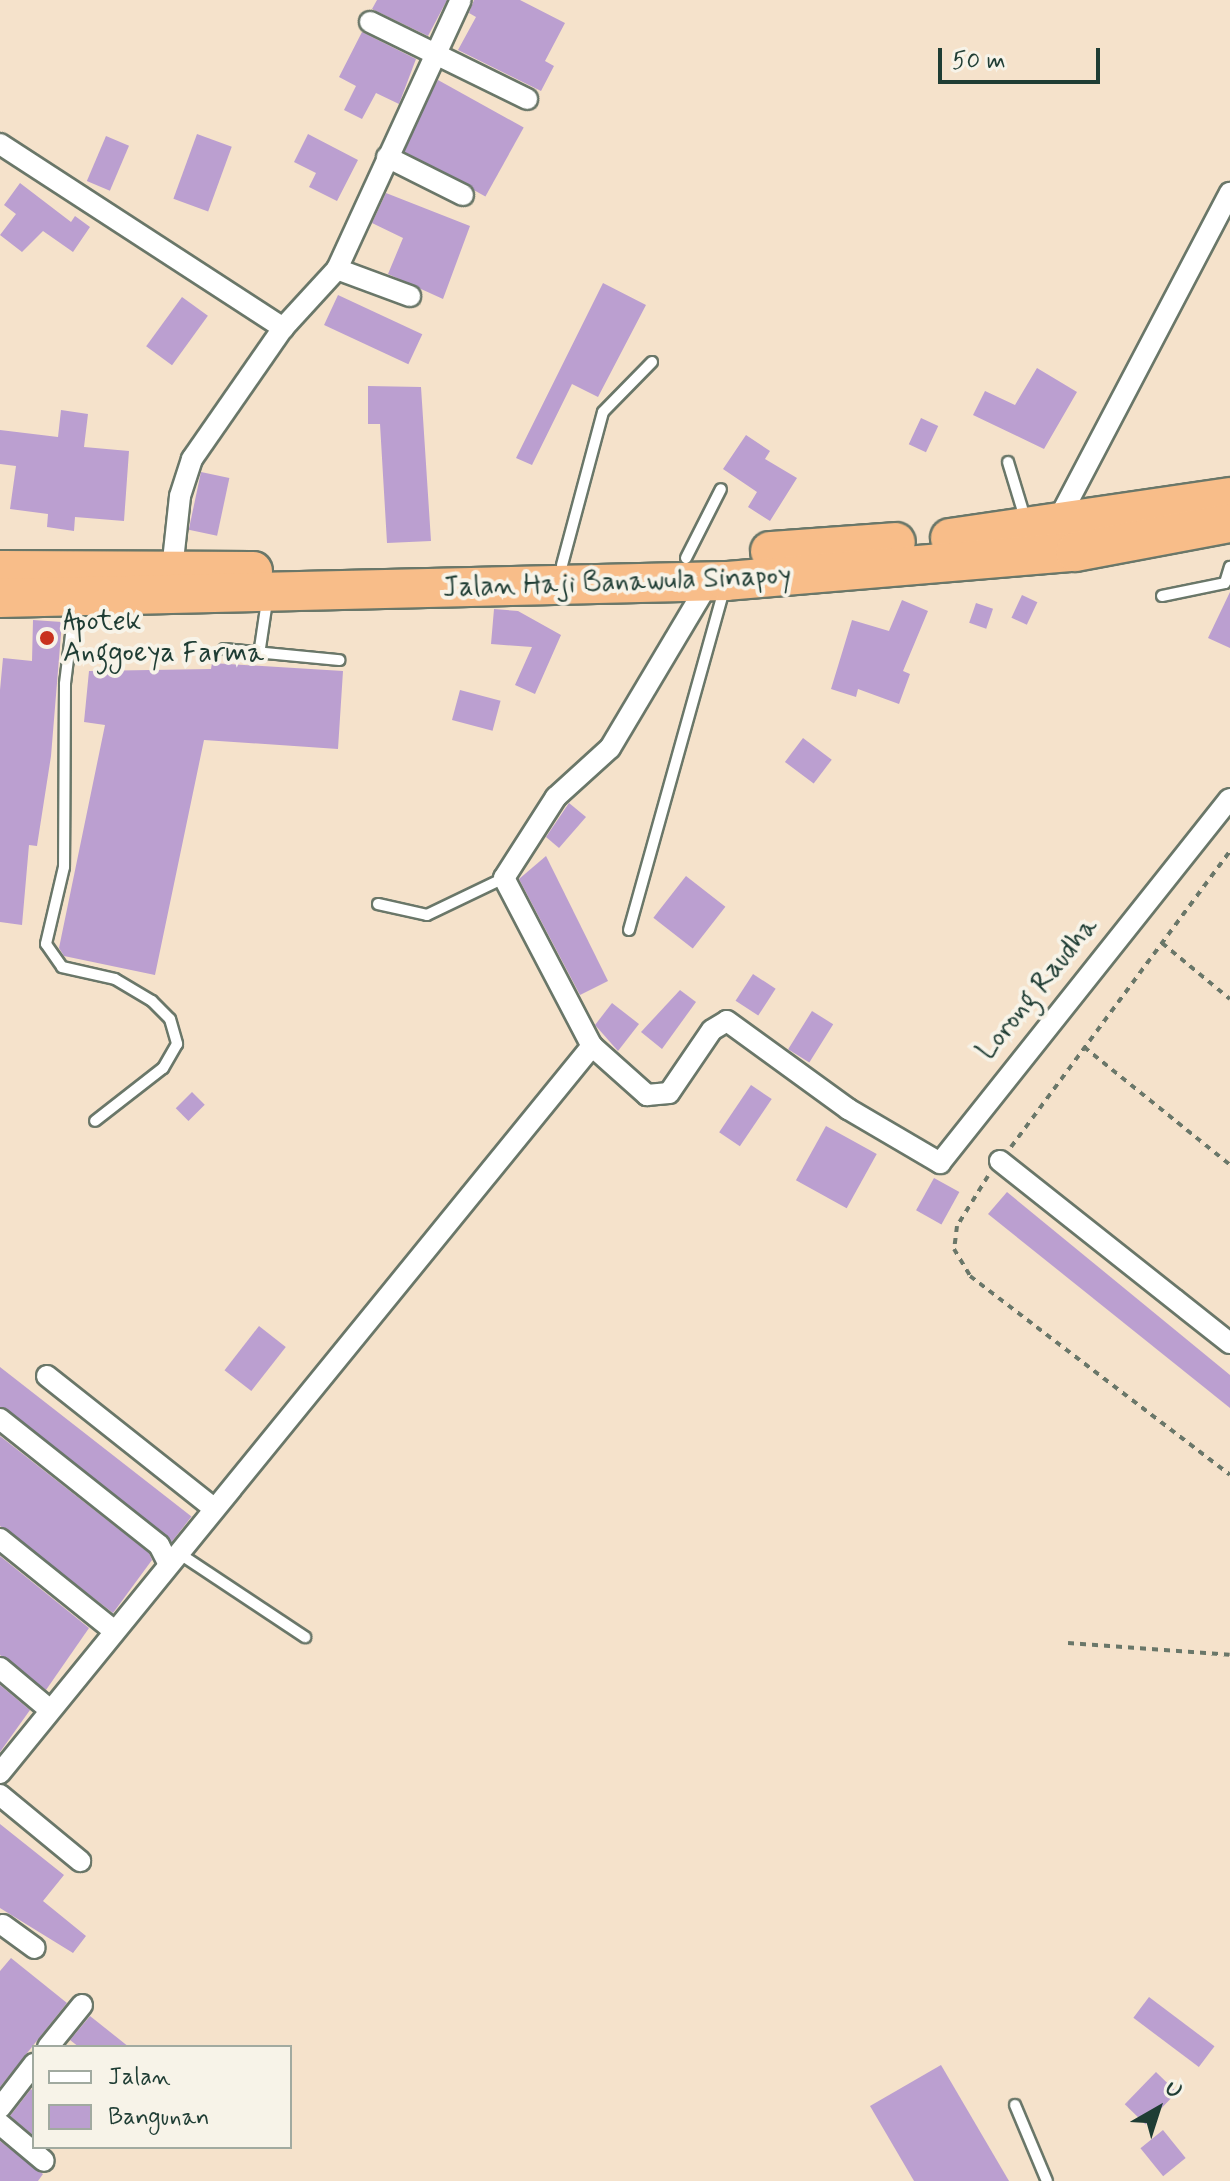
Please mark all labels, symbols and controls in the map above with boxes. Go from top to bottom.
scale bar [942,32,1104,82]
text: 50 m [952,46,1006,77]
street label: Jalan Haji Banawula Sinapoy [441,560,793,606]
place label: Apotek Anggoeya Farma [63,605,266,671]
marker: Apotek Anggoeya Farma [38,629,56,647]
street label: Lorong Raudha [971,912,1105,1066]
legend [32,2045,292,2149]
text: Jalan [108,2062,171,2093]
north arrow [1118,2069,1198,2149]
text: U [1159,2075,1187,2106]
text: Bangunan [108,2102,209,2133]

